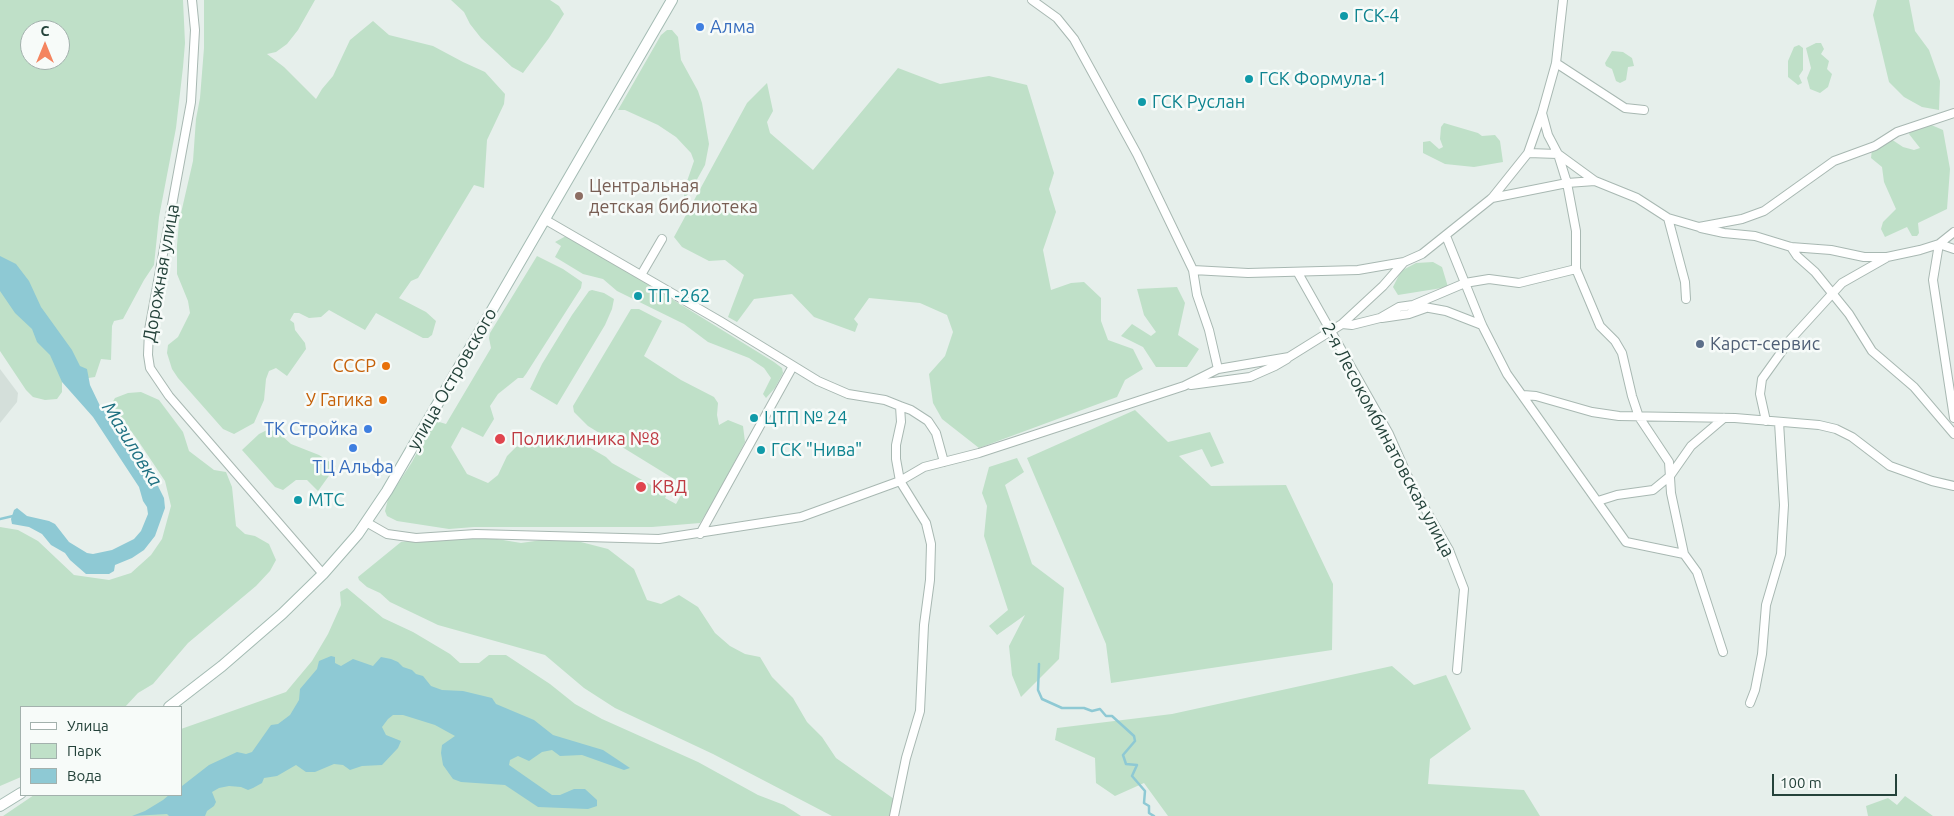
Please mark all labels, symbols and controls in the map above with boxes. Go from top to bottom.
place label: ГСК-4 [1354,5,1399,27]
marker: ГСК-4 [1338,10,1350,22]
place label: Алма [710,16,755,38]
north arrow [20,20,70,70]
marker: Алма [694,21,706,33]
text: С [41,23,49,39]
place label: ГСК Формула-1 [1259,68,1387,90]
marker: ГСК Формула-1 [1243,73,1255,85]
place label: ГСК Руслан [1152,91,1245,113]
marker: ГСК Руслан [1136,96,1148,108]
place label: Центральная детская библиотека [589,175,758,218]
marker: Центральная детская библиотека [573,190,585,202]
street label: Дорожная улица [138,202,184,344]
place label: ТП -262 [648,285,710,307]
marker: ТП -262 [632,290,644,302]
street label: улица Островского [403,304,501,454]
street label: 2-я Лесокомбинатовская улица [1317,319,1459,561]
place label: Карст-сервис [1710,333,1820,355]
marker: Карст-сервис [1694,338,1706,350]
place label: СССР [332,355,376,377]
marker: СССР [380,360,392,372]
place label: У Гагика [306,389,373,411]
marker: У Гагика [377,394,389,406]
water label: Мазиловка [97,398,167,490]
place label: ЦТП № 24 [764,407,847,429]
marker: ЦТП № 24 [748,412,760,424]
place label: ТК Стройка [264,418,358,440]
marker: ТК Стройка [362,423,374,435]
place label: Поликлиника №8 [511,428,660,450]
marker: Поликлиника №8 [493,432,507,446]
place label: ГСК "Нива" [771,439,862,461]
marker: ТЦ Альфа [347,442,359,454]
marker: ГСК "Нива" [755,444,767,456]
place label: ТЦ Альфа [312,456,394,478]
place label: КВД [652,476,687,498]
marker: КВД [634,480,648,494]
place label: МТС [308,489,344,511]
marker: МТС [292,494,304,506]
legend [20,706,182,796]
text: Улица [67,717,109,734]
text: Парк [67,742,102,759]
scale bar [1774,764,1899,796]
text: Вода [67,767,102,784]
text: 100 m [1780,774,1822,791]

